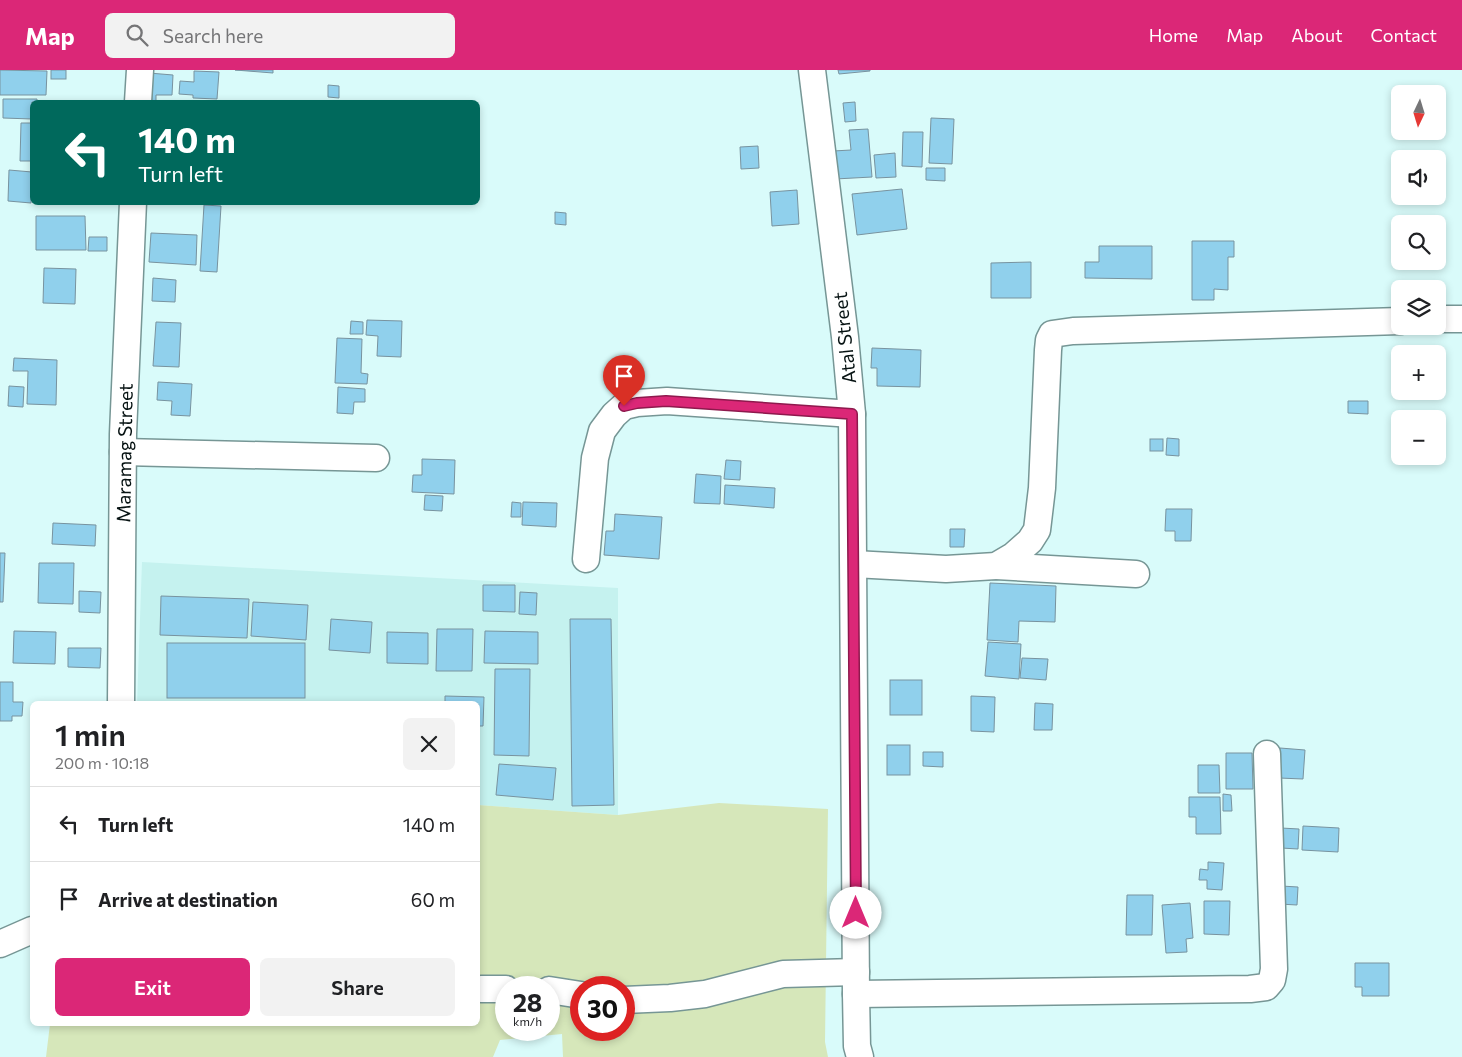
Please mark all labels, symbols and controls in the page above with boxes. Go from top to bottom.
search box [105,13,455,58]
text: Map [25,21,75,50]
icon: search [123,21,151,49]
text: Search here [163,24,263,47]
text: Home [1149,24,1198,46]
text: Map [1226,24,1263,46]
text: About [1291,24,1343,46]
text: Contact [1371,24,1437,46]
north arrow [1391,85,1446,140]
map controls [1391,85,1446,465]
text: 140 m [138,117,236,160]
icon: left [55,120,120,185]
button: sound [1391,150,1446,205]
text: Turn left [138,160,223,187]
button: search [1391,215,1446,270]
button: layers [1391,280,1446,335]
street label: Atal Street [828,291,860,385]
button: + [1391,345,1446,400]
pin [603,355,645,406]
icon: arrive [610,362,638,390]
street label: Maramag Street [111,383,137,523]
button: − [1391,410,1446,465]
text: 1 min [55,715,126,752]
button: close [403,718,455,770]
text: 200 m · 10:18 [55,753,149,772]
icon: left [55,810,83,838]
text: Turn left [98,813,173,836]
text: 140 m [403,813,455,836]
icon: arrive [55,885,83,913]
position arrow [829,886,881,938]
text: Arrive at destination [98,888,278,911]
text: 60 m [411,888,455,911]
button: Exit [55,958,250,1016]
button: Share [260,958,455,1016]
speed limit sign: 30 [570,976,635,1041]
text: 28 [513,987,542,1017]
text: km/h [513,1014,542,1028]

